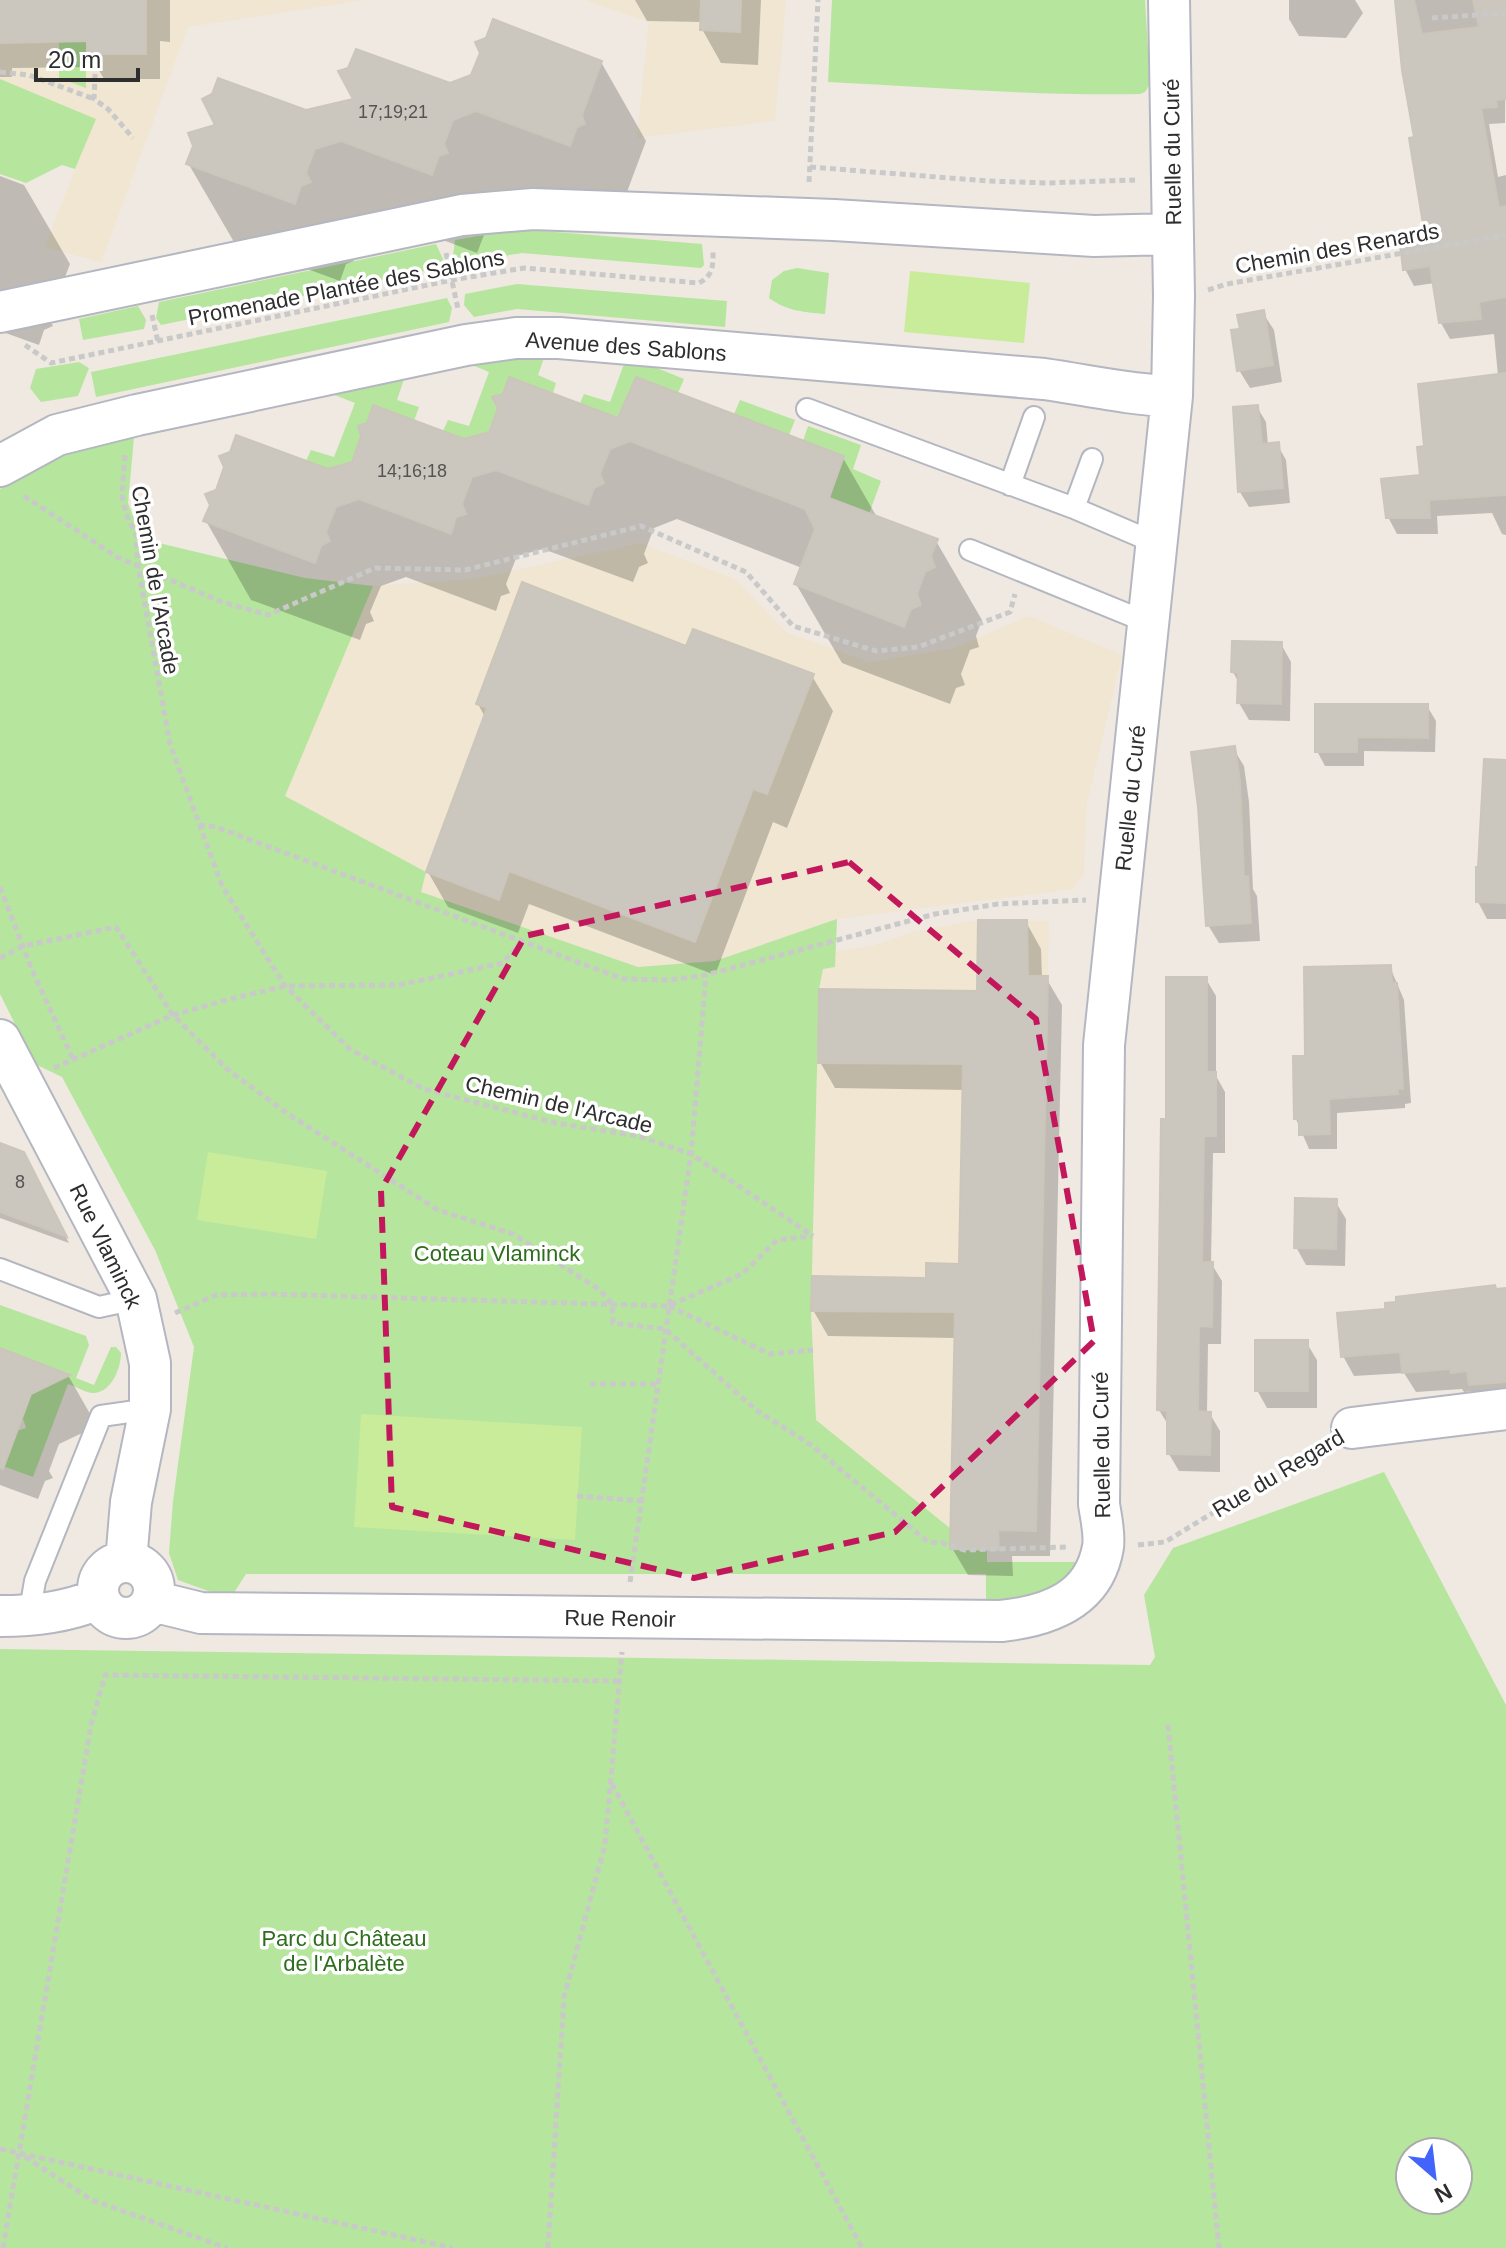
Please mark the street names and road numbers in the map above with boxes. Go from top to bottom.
street label: Ruelle du Curé [1159,78,1186,226]
street label: Chemin des Renards [1233,218,1441,279]
street label: Promenade Plantée des Sablons [186,245,506,330]
street label: Avenue des Sablons [525,327,727,366]
street label: Chemin de l'Arcade [127,484,184,676]
street label: Ruelle du Curé [1110,724,1151,872]
street label: Chemin de l'Arcade [463,1071,655,1138]
street label: Rue Vlaminck [65,1180,147,1314]
street label: Ruelle du Curé [1088,1371,1115,1519]
street label: Rue du Regard [1208,1424,1349,1523]
street label: Rue Renoir [564,1605,676,1632]

